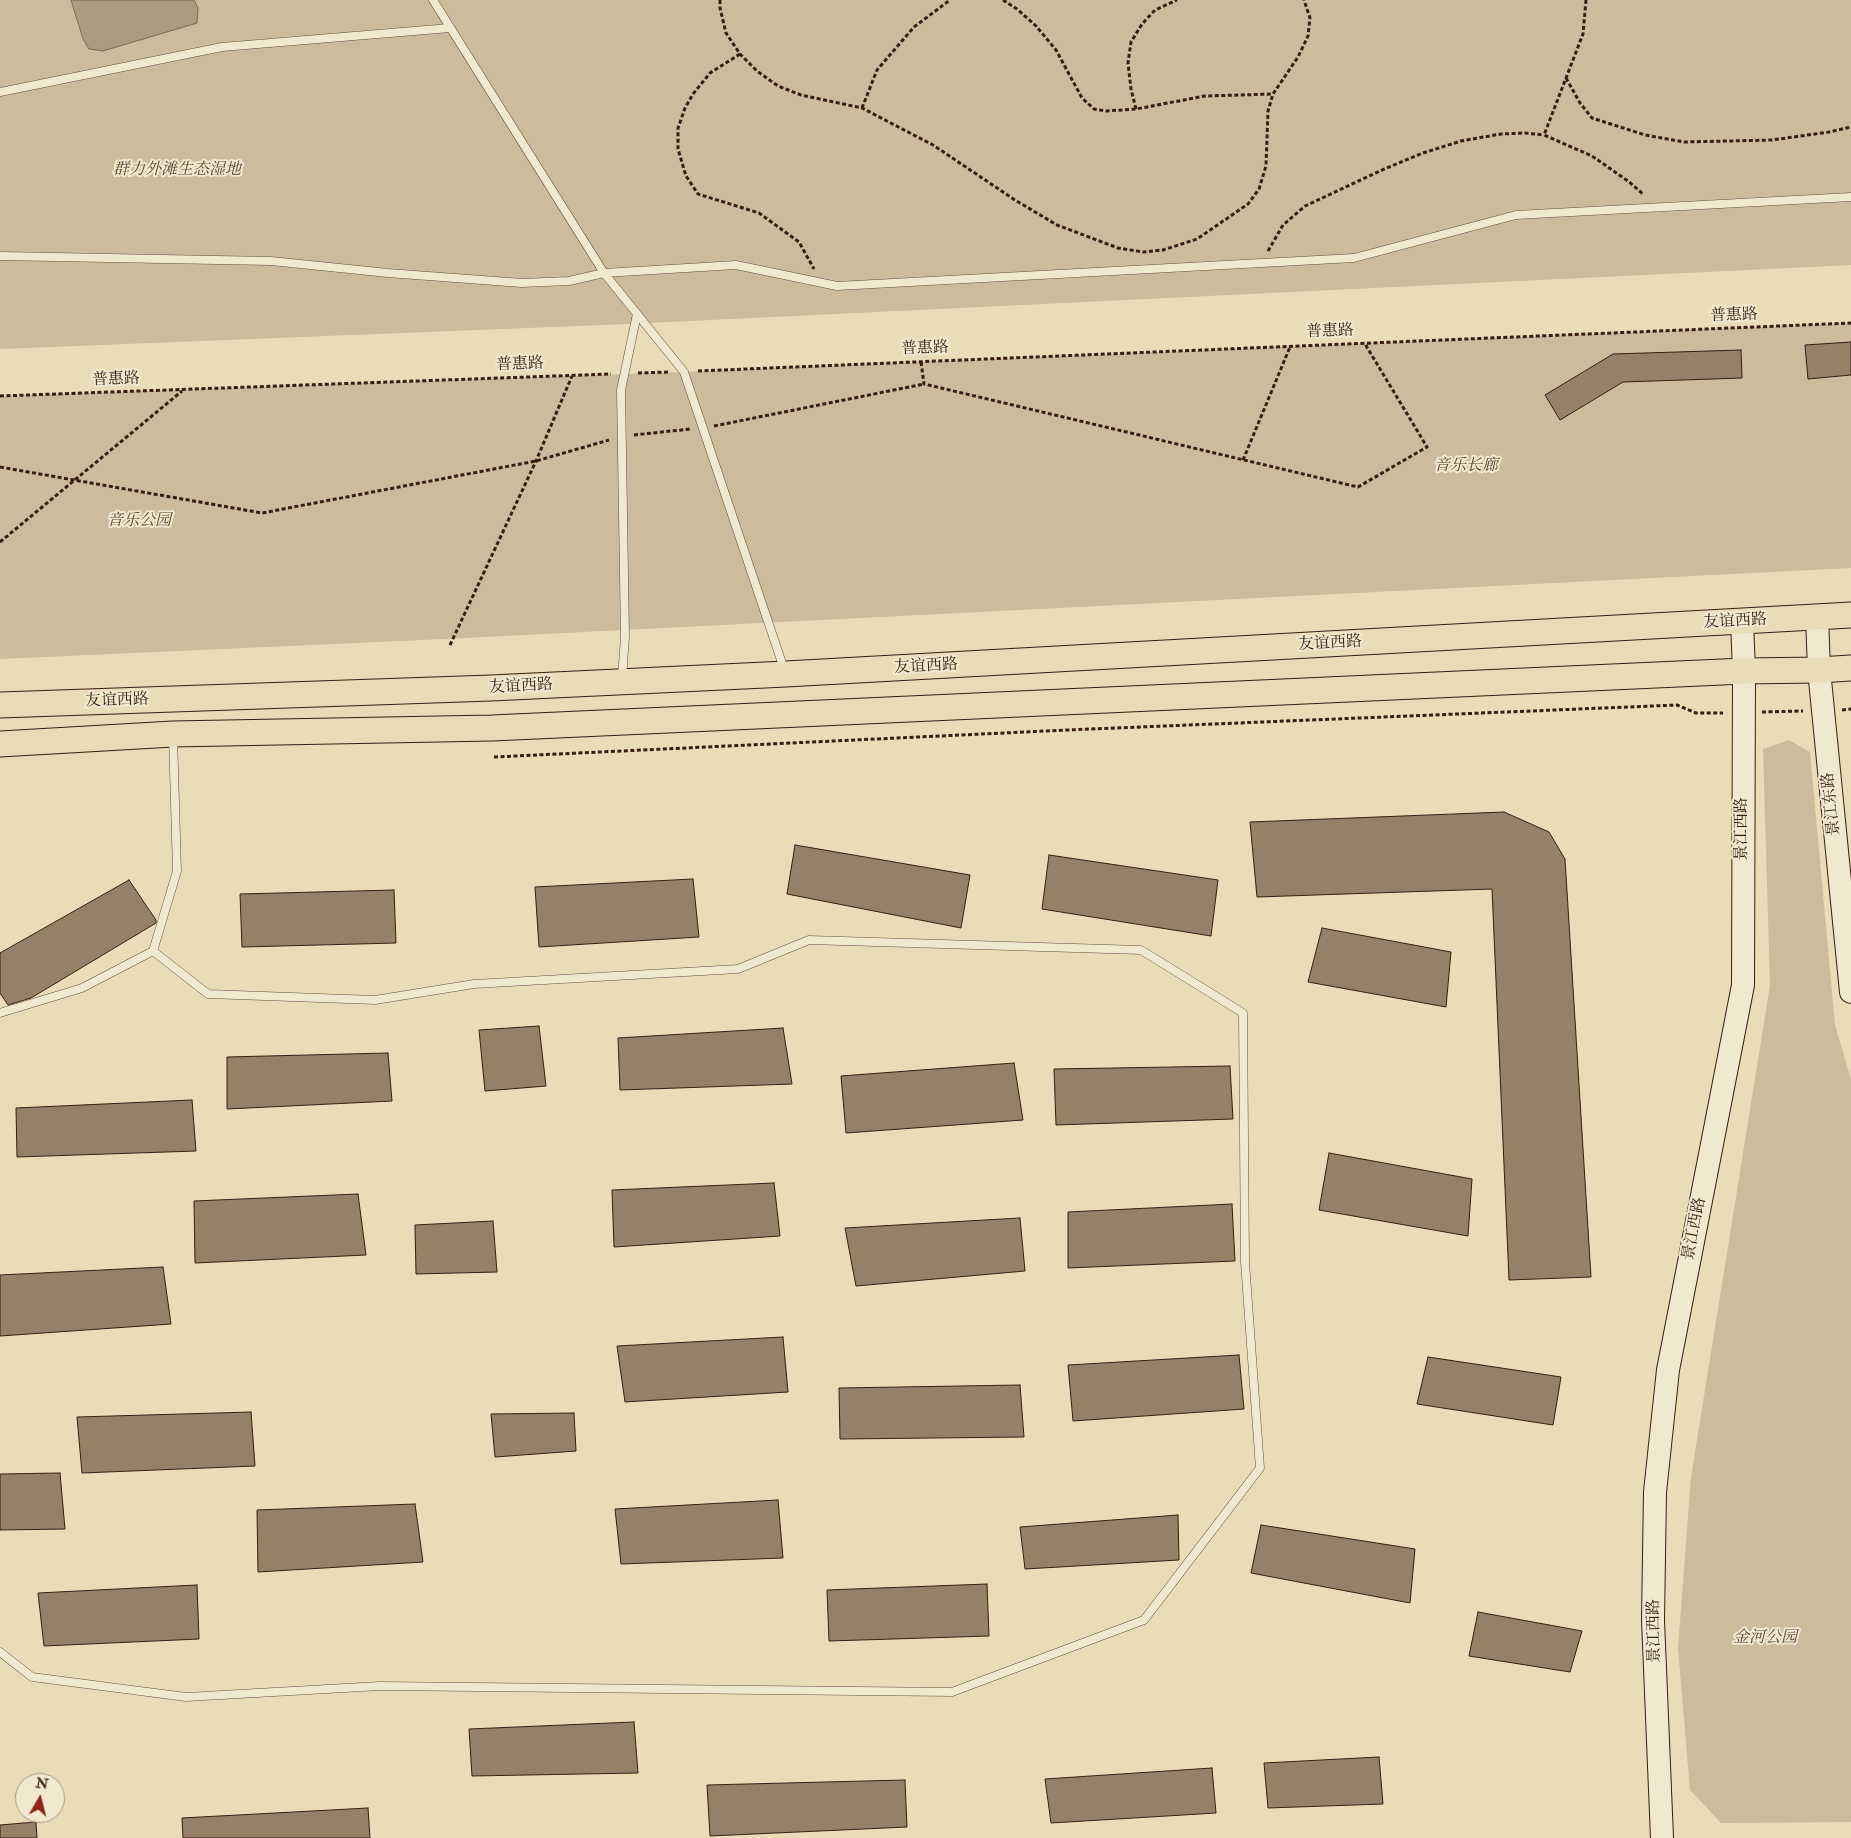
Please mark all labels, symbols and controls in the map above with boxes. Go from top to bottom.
park label: 群力外滩生态湿地 [113,161,241,181]
street label: 普惠路 [1710,306,1758,326]
street label: 普惠路 [1306,322,1354,342]
street label: 普惠路 [901,339,949,359]
street label: 普惠路 [496,355,544,375]
street label: 普惠路 [92,370,140,390]
park label: 音乐长廊 [1434,457,1498,477]
park label: 音乐公园 [107,512,171,532]
street label: 友谊西路 [1703,611,1767,633]
street label: 友谊西路 [1298,633,1362,655]
street label: 友谊西路 [894,656,958,678]
street label: 友谊西路 [489,676,553,698]
street label: 友谊西路 [85,690,149,712]
street label: 景江东路 [1819,771,1845,837]
street label: 景江西路 [1733,797,1753,861]
street label: 景江西路 [1679,1196,1711,1262]
street label: 景江西路 [1645,1599,1665,1663]
park label: 金河公园 [1733,1629,1797,1649]
north arrow [15,1773,65,1823]
text: N [35,1774,49,1793]

